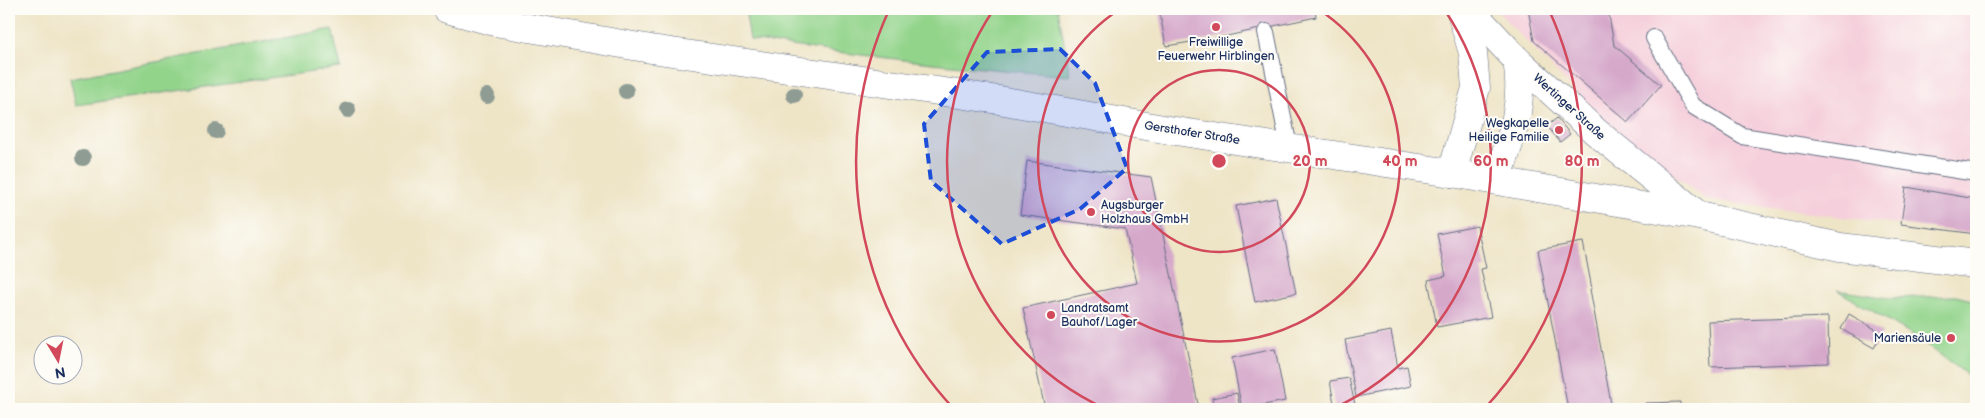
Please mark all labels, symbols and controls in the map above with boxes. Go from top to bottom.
marker: Freiwillige Feuerwehr Hirblingen [1210,21,1222,33]
place label: Freiwillige Feuerwehr Hirblingen [1157,35,1275,64]
street label: Wertinger Straße [1530,71,1608,143]
place label: Wegkapelle Heilige Familie [1469,116,1549,145]
street label: Gersthofer Straße [1143,118,1241,148]
marker: Wegkapelle Heilige Familie [1553,124,1565,136]
centre of rings [1210,152,1228,170]
text: 20 m [1293,152,1328,171]
text: 40 m [1382,152,1418,171]
text: 60 m [1473,152,1509,171]
text: 80 m [1564,152,1600,171]
place label: Augsburger Holzhaus GmbH [1101,198,1189,227]
marker: Augsburger Holzhaus GmbH [1085,206,1097,218]
place label: Landratsamt Bauhof/Lager [1061,301,1138,330]
marker: Landratsamt Bauhof/Lager [1045,309,1057,321]
place label: Mariensäule [1874,331,1941,346]
marker: Mariensäule [1945,332,1957,344]
north arrow [32,336,82,386]
text: N [54,363,67,382]

